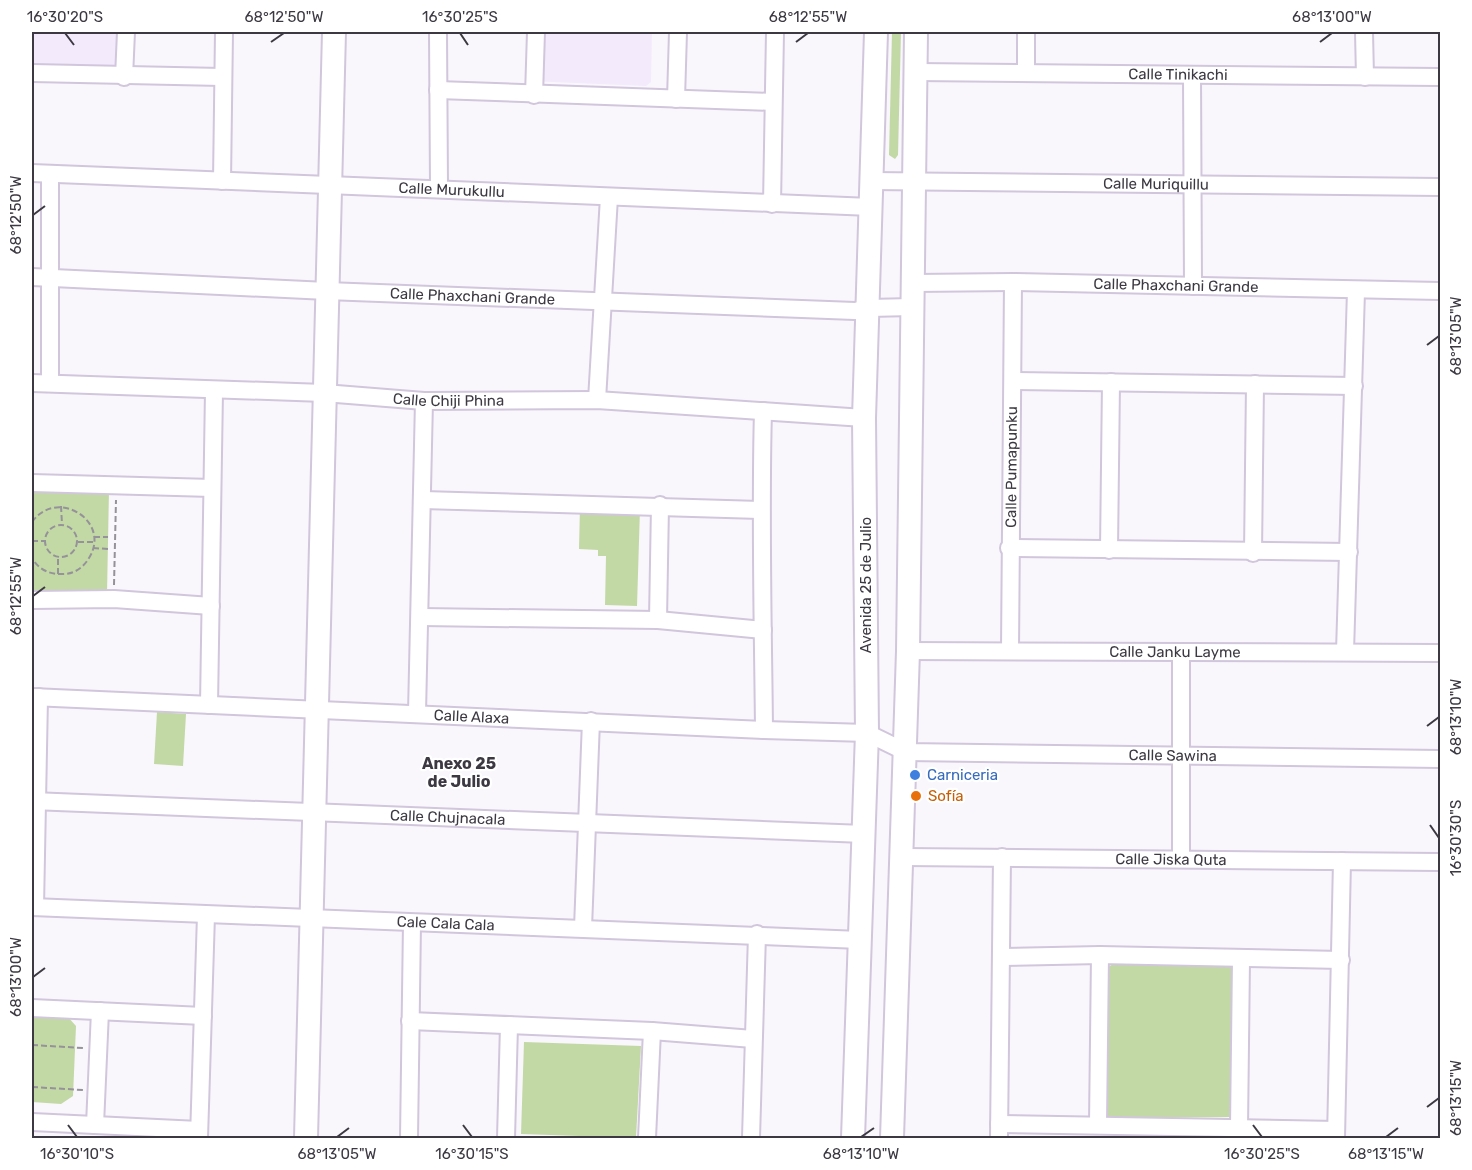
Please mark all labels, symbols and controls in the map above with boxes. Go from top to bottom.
text: 16°30'20"S [27,8,103,26]
text: 68°12'50"W [245,8,323,26]
text: 16°30'25"S [422,8,498,26]
text: 68°12'55"W [769,8,847,26]
text: 68°13'00"W [1292,8,1372,26]
street label: Calle Tinikachi [1128,65,1228,84]
street label: Calle Muriquillu [1103,174,1209,194]
text: 68°12'50"W [7,176,25,254]
street label: Calle Murukullu [398,179,505,201]
street label: Calle Phaxchani Grande [1093,275,1259,296]
street label: Calle Phaxchani Grande [390,284,555,309]
text: 68°13'05"W [1447,296,1465,376]
street label: Calle Chiji Phina [392,390,504,410]
street label: Calle Pumapunku [1002,406,1021,528]
street label: Avenida 25 de Julio [857,517,875,653]
text: 68°12'55"W [7,557,25,635]
street label: Calle Janku Layme [1109,643,1241,661]
text: 68°13'10"W [1447,679,1465,755]
street label: Calle Alaxa [433,706,510,728]
street label: Calle Sawina [1129,746,1217,765]
district label: Anexo 25 de Julio [422,754,496,791]
place label: Carniceria [927,766,998,784]
marker: Carniceria [908,768,922,782]
place label: Sofía [928,787,964,805]
marker: Sofía [909,789,923,803]
text: 16°30'30"S [1447,800,1465,876]
street label: Calle Chujnacala [390,806,506,829]
street label: Calle Jiska Quta [1115,850,1227,869]
street label: Cale Cala Cala [396,913,495,934]
text: 68°13'00"W [7,937,25,1017]
text: 68°13'15"W [1447,1060,1465,1136]
text: 16°30'10"S [40,1145,114,1163]
text: 68°13'05"W [297,1145,377,1163]
text: 16°30'15"S [435,1145,509,1163]
text: 68°13'10"W [823,1145,899,1163]
text: 16°30'25"S [1224,1145,1300,1163]
text: 68°13'15"W [1348,1145,1424,1163]

